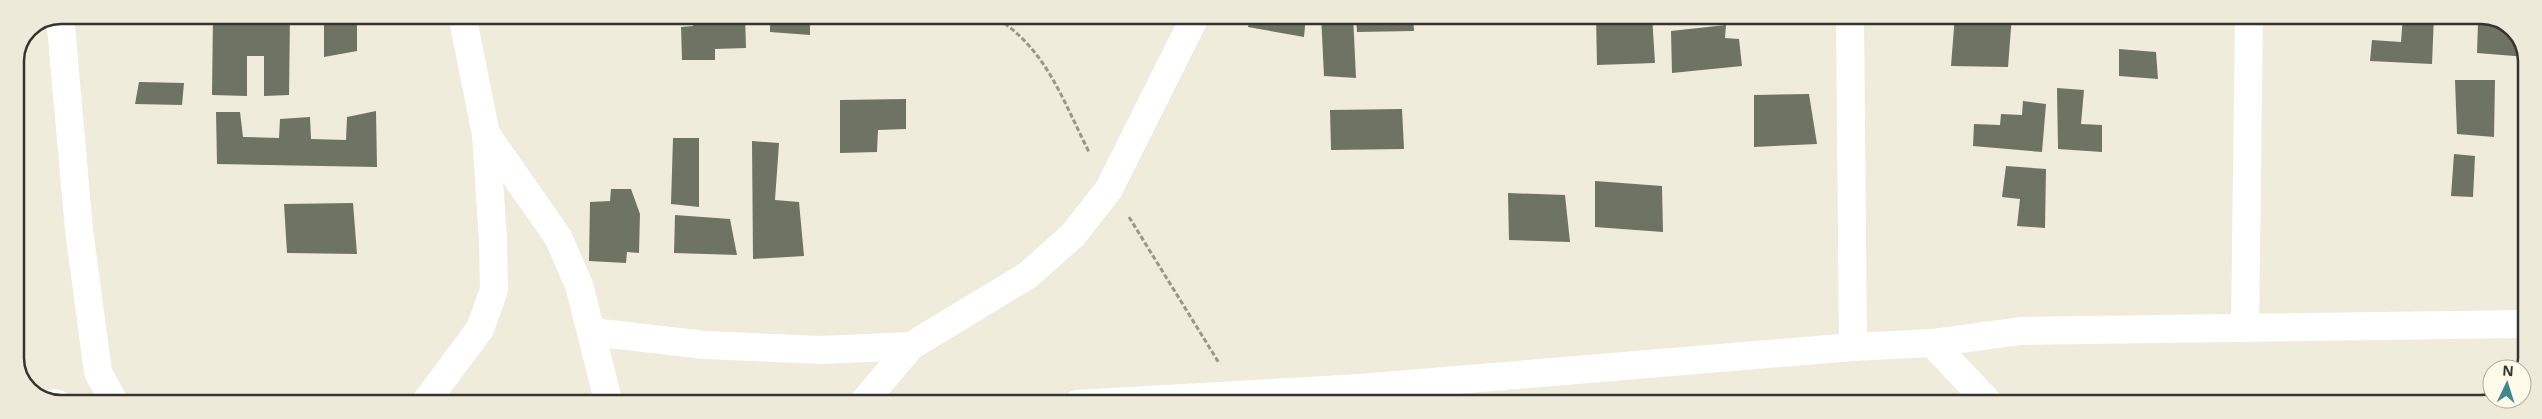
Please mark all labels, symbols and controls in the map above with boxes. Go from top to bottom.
north arrow [2482,359,2532,409]
text: N [2502,361,2514,380]

